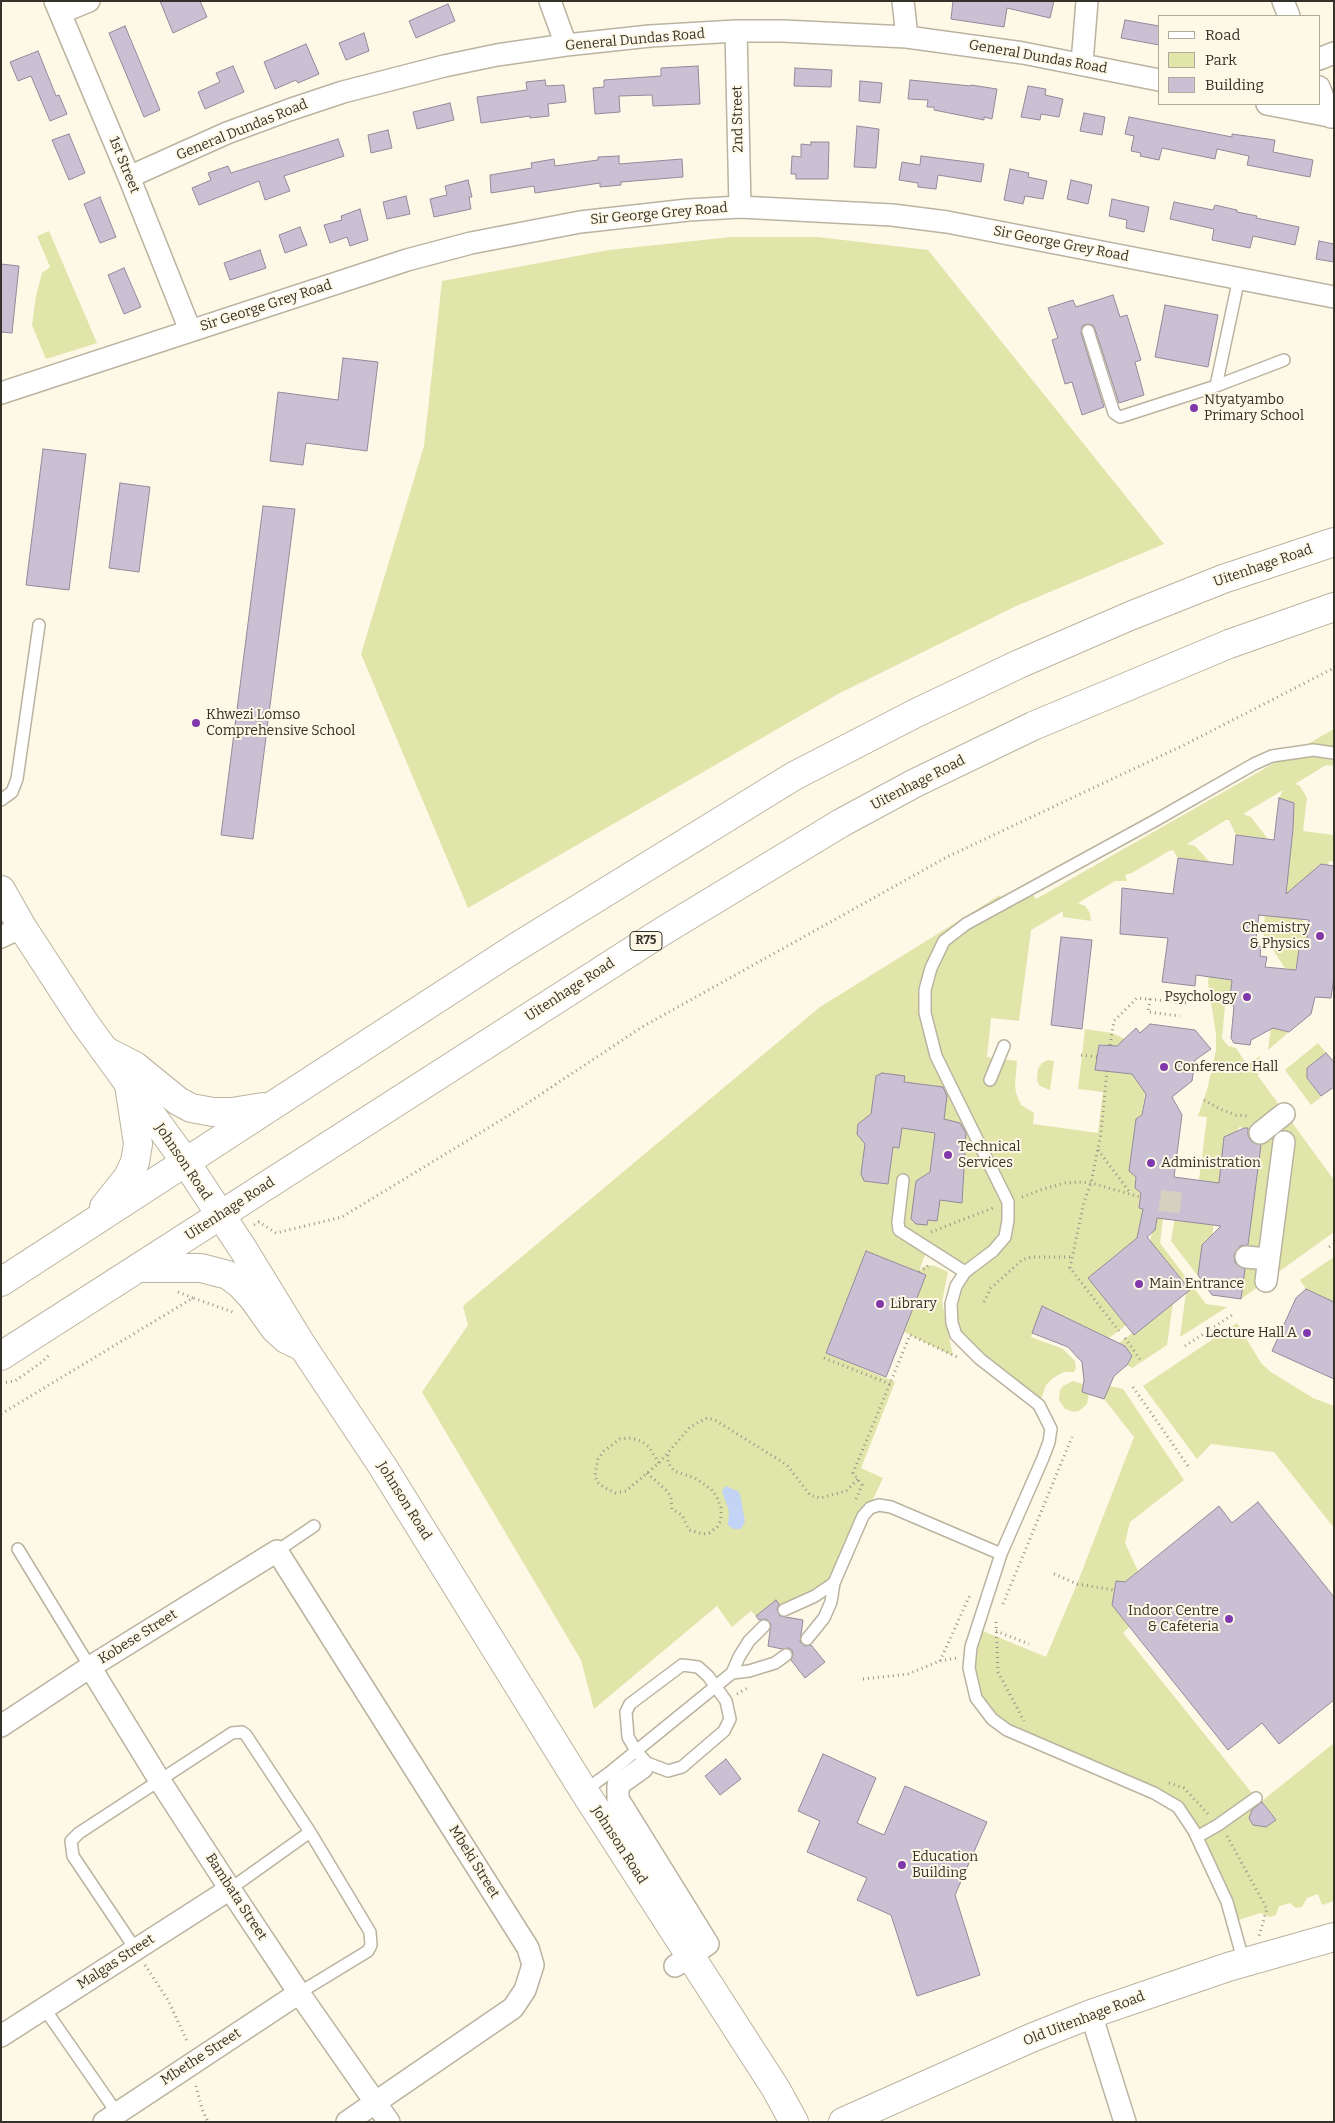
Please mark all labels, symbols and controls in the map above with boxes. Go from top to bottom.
legend [1158,15,1320,105]
street label: General Dundas Road [564,26,706,54]
text: Road [1205,26,1240,44]
street label: General Dundas Road [967,37,1109,77]
text: Park [1205,51,1237,69]
text: Building [1205,76,1264,94]
street label: 2nd Street [729,85,747,153]
street label: General Dundas Road [174,96,310,164]
street label: 1st Street [105,134,143,196]
street label: Sir George Grey Road [590,200,728,228]
street label: Sir George Grey Road [992,223,1130,265]
street label: Sir George Grey Road [198,277,334,335]
place label: Ntyatyambo Primary School [1204,392,1304,424]
marker: Ntyatyambo Primary School [1188,402,1200,414]
street label: Uitenhage Road [1211,541,1315,591]
place label: Khwezi Lomso Comprehensive School [206,707,355,740]
marker: Khwezi Lomso Comprehensive School [190,717,202,729]
street label: Uitenhage Road [868,752,968,814]
place label: Chemistry & Physics [1242,920,1310,952]
marker: Chemistry & Physics [1314,930,1326,942]
road number: R75 [630,931,662,950]
street label: Uitenhage Road [522,955,618,1025]
place label: Psychology [1164,989,1237,1005]
marker: Psychology [1241,991,1253,1003]
place label: Conference Hall [1174,1059,1278,1075]
marker: Conference Hall [1158,1061,1170,1073]
street label: Johnson Road [151,1120,215,1204]
place label: Technical Services [958,1139,1020,1172]
marker: Technical Services [942,1149,954,1161]
place label: Administration [1161,1155,1261,1171]
marker: Administration [1145,1157,1157,1169]
street label: Uitenhage Road [182,1174,278,1244]
place label: Main Entrance [1149,1276,1244,1292]
marker: Main Entrance [1133,1278,1145,1290]
place label: Library [890,1296,937,1312]
marker: Library [874,1298,886,1310]
place label: Lecture Hall A [1205,1325,1297,1341]
marker: Lecture Hall A [1301,1327,1313,1339]
street label: Johnson Road [373,1459,435,1543]
place label: Indoor Centre & Cafeteria [1128,1603,1219,1635]
street label: Kobese Street [95,1606,181,1668]
marker: Indoor Centre & Cafeteria [1223,1613,1235,1625]
street label: Johnson Road [588,1803,650,1887]
street label: Mbeki Street [445,1823,503,1901]
place label: Education Building [912,1849,978,1881]
street label: Bambata Street [202,1850,270,1944]
marker: Education Building [896,1859,908,1871]
street label: Malgas Street [74,1931,158,1993]
street label: Old Uitenhage Road [1021,1988,1147,2050]
street label: Mbethe Street [158,2025,244,2089]

